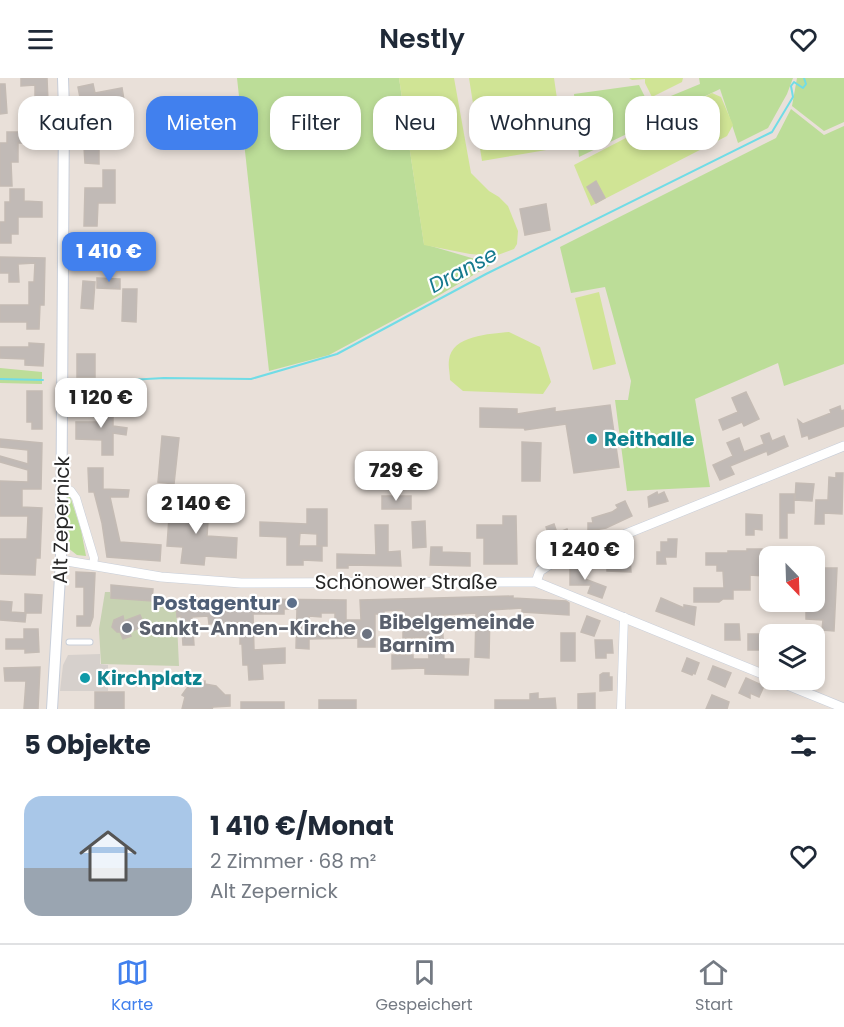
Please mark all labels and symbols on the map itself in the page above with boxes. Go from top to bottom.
pin: 1 410 € [54,232,164,283]
water label: Dranse [423,239,502,300]
pin: 1 120 € [46,378,156,429]
place label: Reithalle [604,425,695,453]
marker: Reithalle [585,432,599,446]
pin: 729 € [354,451,438,502]
street label: Alt Zepernick [46,455,76,584]
pin: 2 140 € [141,484,251,535]
pin: 1 240 € [530,530,640,581]
north arrow [759,546,825,612]
street label: Schönower Straße [315,568,497,596]
place label: Postagentur [152,589,280,617]
marker: Postagentur [285,596,299,610]
place label: Bibelgemeinde Barnim [379,608,535,659]
place label: Sankt-Annen-Kirche [139,614,356,642]
marker: Sankt-Annen-Kirche [120,621,134,635]
marker: Bibelgemeinde Barnim [360,627,374,641]
place label: Kirchplatz [97,664,202,692]
marker: Kirchplatz [78,671,92,685]

